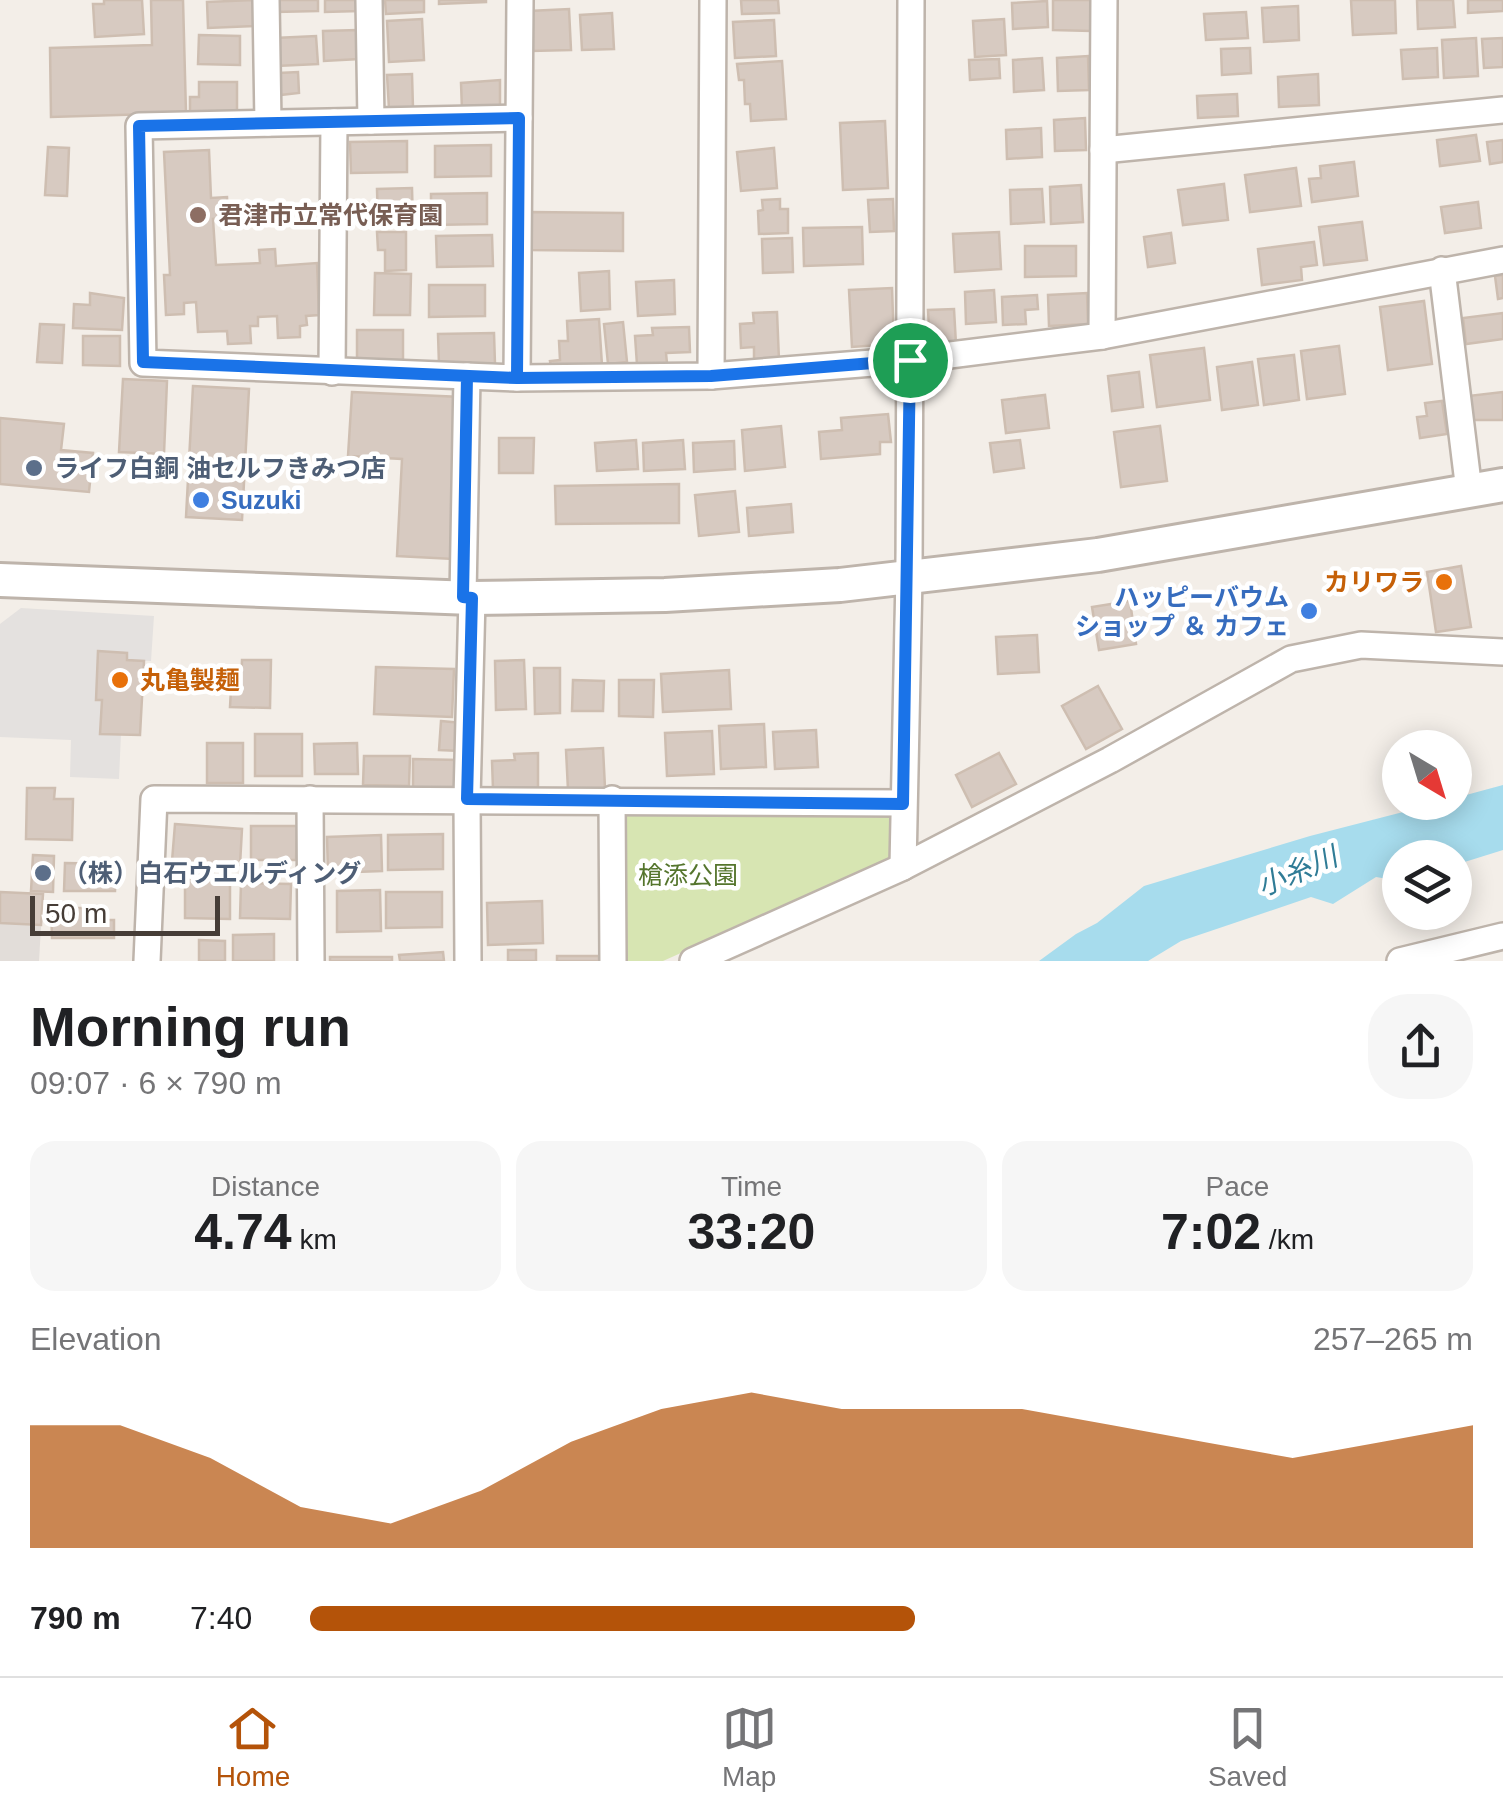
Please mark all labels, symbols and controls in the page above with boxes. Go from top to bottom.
place label: 君津市立常代保育園 [218,201,443,229]
marker: 君津市立常代保育園 [187,204,209,226]
pin [868,318,953,403]
icon: arrive [883,333,938,388]
place label: ライフ白銅 油セルフきみつ店 [54,454,386,482]
marker: ライフ白銅 油セルフきみつ店 [23,457,45,479]
place label: Suzuki [221,486,302,514]
marker: Suzuki [190,489,212,511]
place label: カリワラ [1324,568,1424,596]
marker: カリワラ [1433,571,1455,593]
place label: ハッピーバウム ショップ ＆ カフェ [1075,583,1289,640]
marker: ハッピーバウム ショップ ＆ カフェ [1298,600,1320,622]
place label: 丸亀製麺 [140,666,240,694]
marker: 丸亀製麺 [109,669,131,691]
north arrow [1382,730,1472,820]
map controls [1382,730,1472,930]
water label: 小糸川 [1252,840,1345,902]
button: layers [1382,840,1472,930]
place label: （株）白石ウエルディング [63,859,361,887]
park label: 槍添公園 [638,861,738,889]
marker: （株）白石ウエルディング [32,862,54,884]
scale bar [30,891,220,936]
text: 50 m [45,898,107,929]
button: share [1368,994,1473,1099]
text: Morning run [30,996,351,1058]
text: 09:07 · 6 × 790 m [30,1065,282,1101]
text: Distance [211,1171,320,1202]
text: Time [721,1171,782,1202]
text: Pace [1206,1171,1269,1202]
text: 4.74 [194,1204,292,1260]
text: 33:20 [688,1204,815,1260]
text: 7:02 [1161,1204,1261,1260]
text: km [292,1224,337,1255]
text: /km [1261,1224,1314,1255]
text: Elevation [30,1321,162,1357]
text: 257–265 m [1313,1321,1473,1357]
text: 790 m [30,1600,121,1636]
text: 7:40 [190,1600,252,1636]
tab: Home [216,1701,290,1793]
tab: Map [722,1701,777,1793]
tab: Saved [1208,1701,1287,1793]

